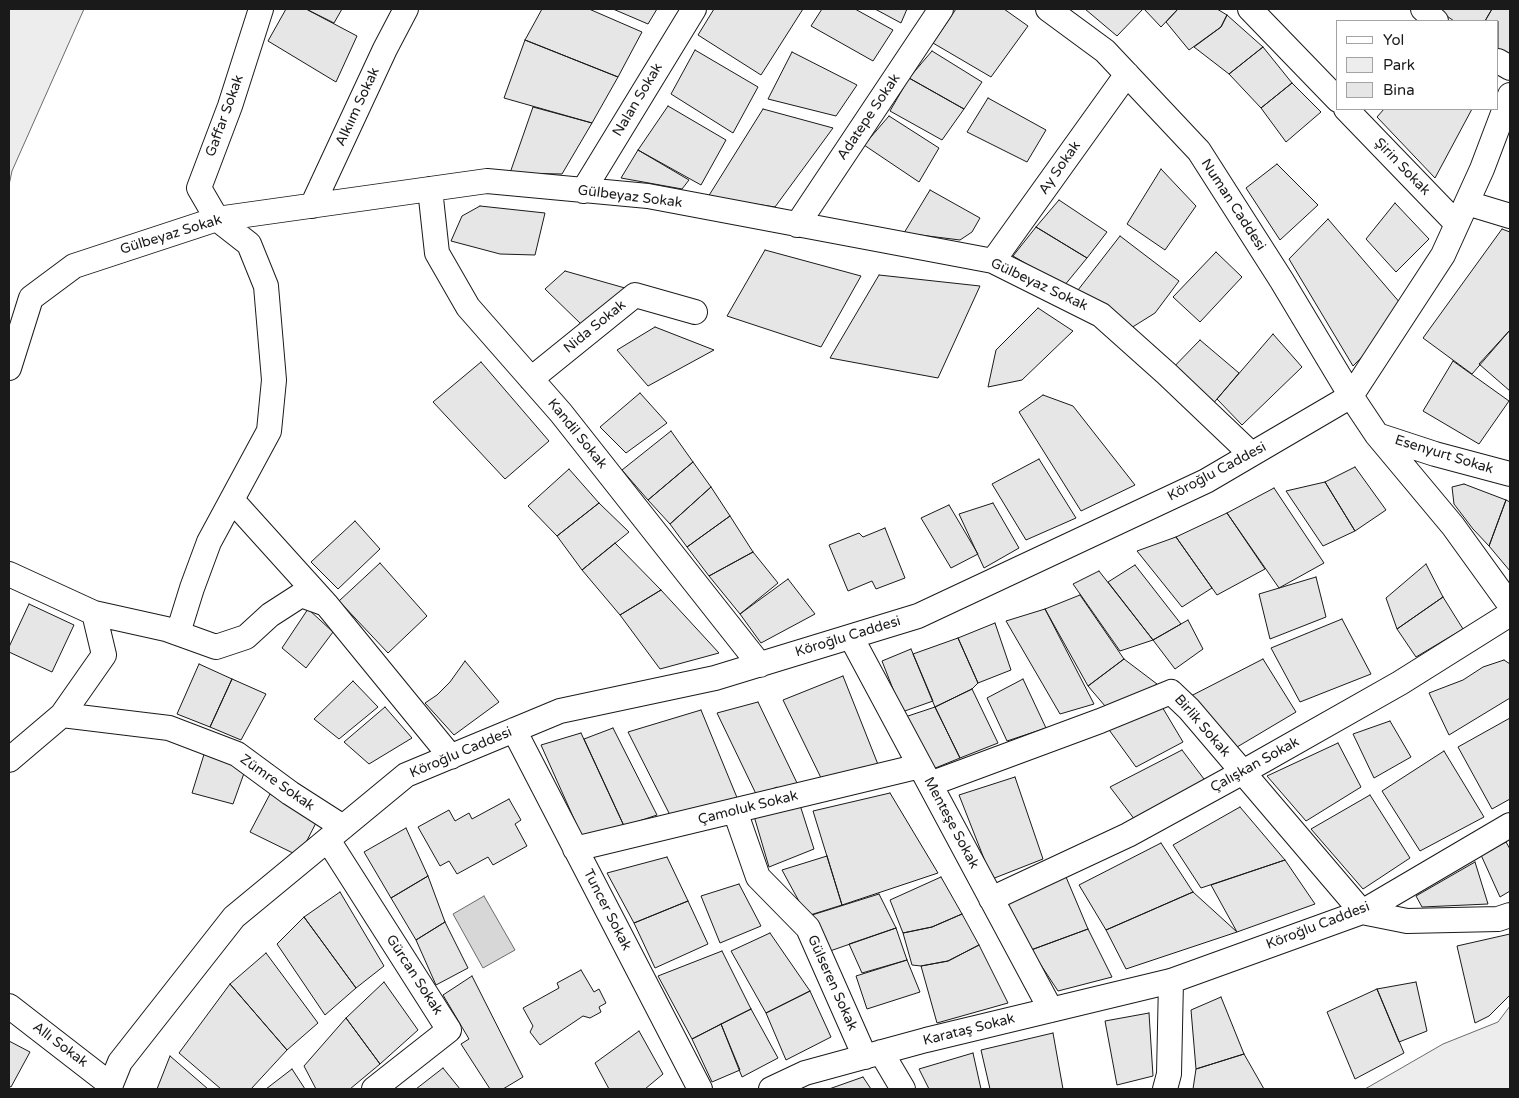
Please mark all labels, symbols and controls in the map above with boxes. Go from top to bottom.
legend [1336,20,1499,110]
text: Yol [1383,31,1404,49]
text: Park [1383,56,1415,74]
street label: Nalan Sokak [609,60,667,140]
street label: Alkıım Sokak [332,65,384,149]
street label: Adatepe Sokak [834,71,904,163]
street label: Gaffar Sokak [202,73,248,159]
text: Bina [1383,81,1415,99]
street label: Şirin Sokak [1371,135,1433,199]
street label: Ay Sokak [1036,138,1084,198]
street label: Numan Caddesi [1197,156,1269,254]
street label: Gülbeyaz Sokak [577,182,683,212]
street label: Gülbeyaz Sokak [118,212,224,258]
street label: Gülbeyaz Sokak [988,255,1090,315]
street label: Nida Sokak [561,297,629,357]
street label: Kandil Sokak [544,396,610,472]
street label: Esenyurt Sokak [1393,432,1495,478]
street label: Köroğlu Caddesi [1165,439,1269,505]
street label: Köroğlu Caddesi [793,613,903,661]
street label: Birlik Sokak [1170,692,1234,760]
street label: Köroğlu Caddesi [407,724,515,782]
street label: Çalışkan Sokak [1208,734,1302,796]
street label: Zümre Sokak [236,751,318,815]
street label: Menteşe Sokak [920,774,982,872]
street label: Çamoluk Sokak [696,787,800,829]
street label: Tuncer Sokak [579,866,635,954]
street label: Köroğlu Caddesi [1264,899,1372,953]
street label: Gürcan Sokak [382,932,446,1018]
street label: Gülseren Sokak [803,933,861,1033]
street label: Karataş Sokak [921,1010,1017,1050]
street label: Allı Sokak [29,1019,91,1071]

